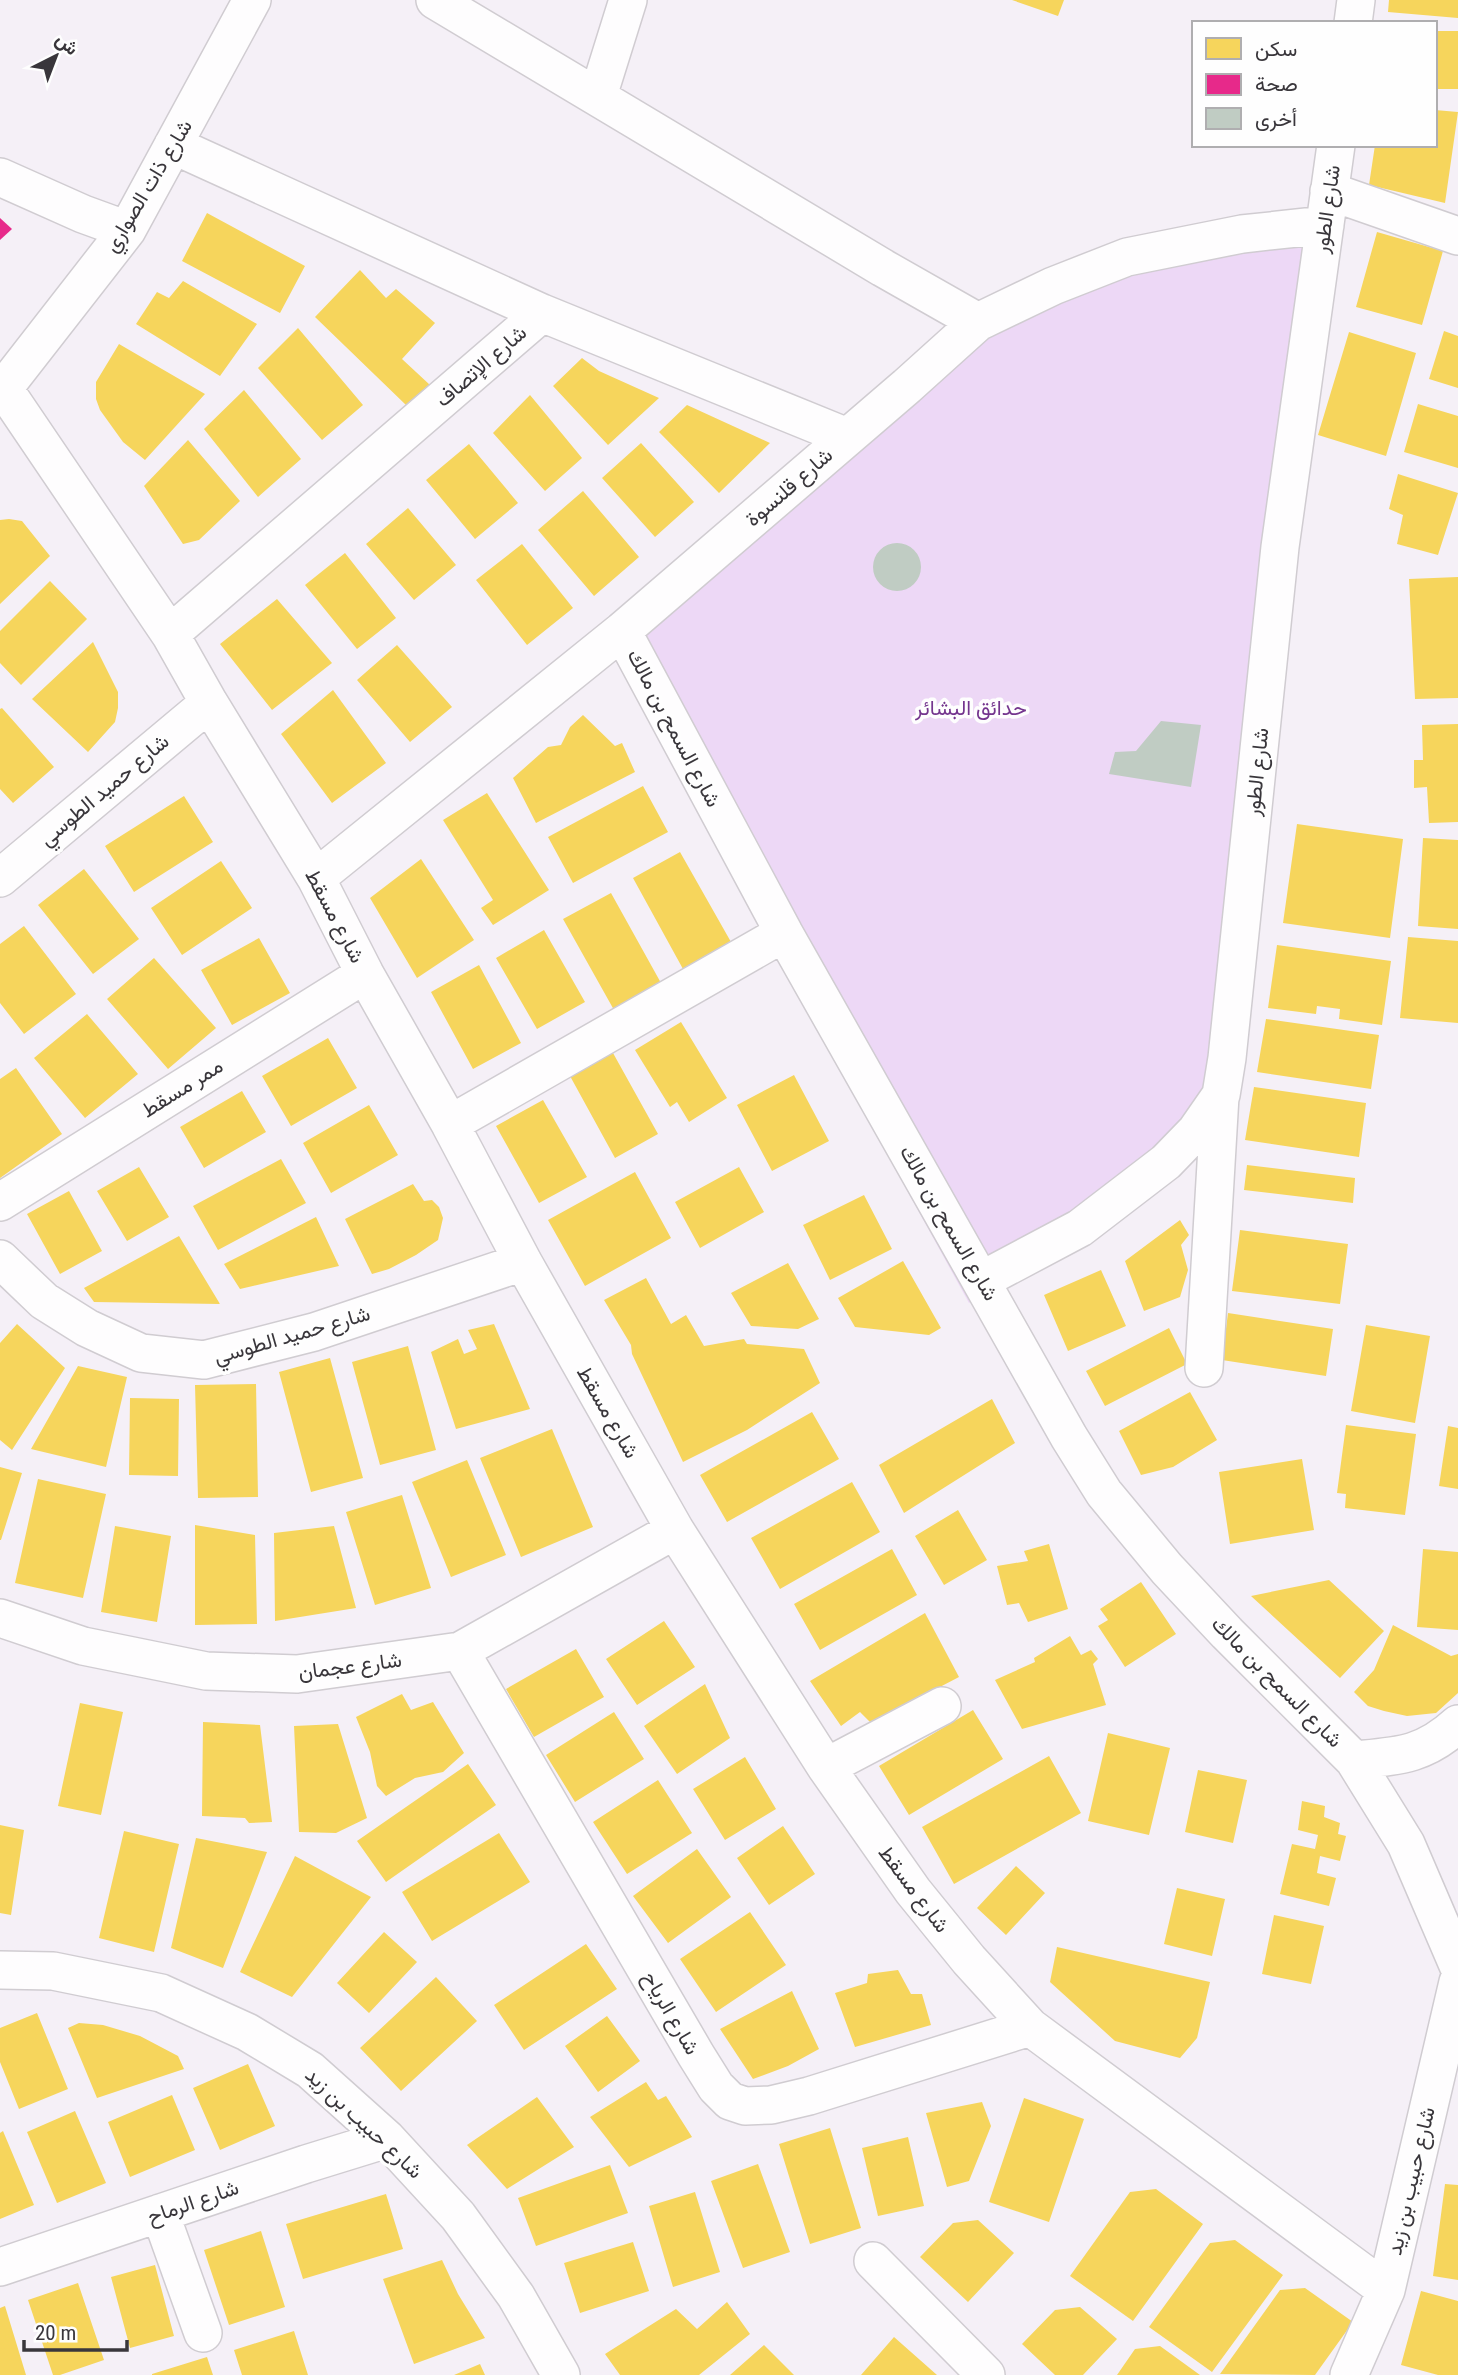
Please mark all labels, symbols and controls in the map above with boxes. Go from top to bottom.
north arrow [21,21,91,91]
legend [1192,21,1437,147]
text: ش [51,28,83,60]
text: سكن [1255,37,1297,61]
text: صحة [1255,72,1298,96]
text: أخرى [1255,107,1297,132]
street label: شارع ذات الصواري [99,115,201,259]
street label: شارع الطور [1309,163,1347,256]
street label: شارع الإتصاف [431,320,532,413]
street label: شارع قلنسوة [741,443,839,533]
street label: شارع السمح بن مالك [621,645,726,812]
park label: حدائق البشائر [914,696,1027,721]
street label: شارع الطور [1240,727,1276,819]
street label: شارع حميد الطوسي [34,729,177,855]
street label: شارع مسقط [299,865,370,968]
street label: ممر مسقط [137,1054,228,1123]
street label: شارع السمح بن مالك [893,1141,1003,1306]
street label: شارع حميد الطوسي [211,1301,374,1374]
street label: شارع مسقط [570,1362,644,1463]
street label: شارع السمح بن مالك [1205,1612,1347,1754]
street label: شارع عجمان [297,1648,403,1686]
street label: شارع مسقط [872,1841,954,1938]
street label: شارع الرياح [636,1967,704,2060]
street label: شارع حبيب بن زيد [299,2063,428,2185]
street label: شارع حبيب بن زيد [1382,2105,1442,2258]
street label: شارع الرماح [144,2175,243,2231]
scale bar [24,2308,128,2352]
text: 20 m [35,2321,76,2345]

